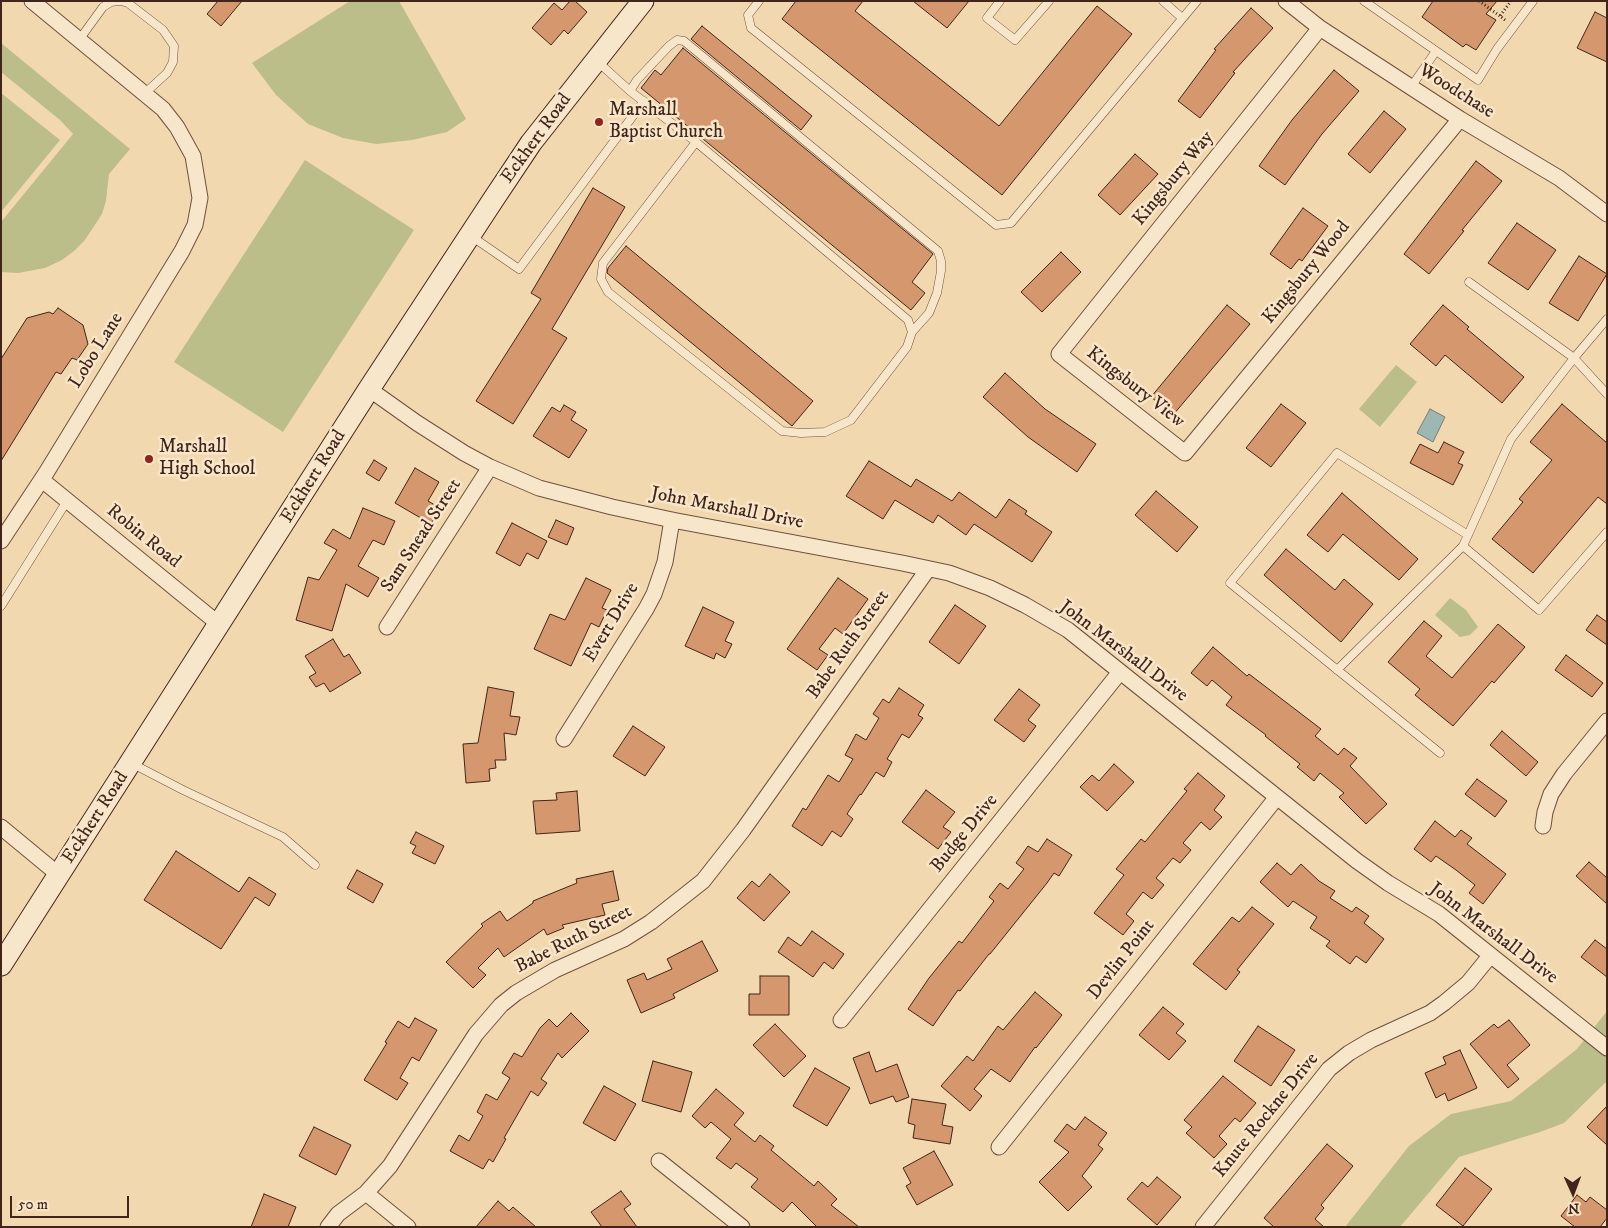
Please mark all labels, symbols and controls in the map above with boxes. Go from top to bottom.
street label: Woodchase [1414,60,1498,124]
street label: Eckhert Road [497,90,577,188]
place label: Marshall Baptist Church [609,100,723,144]
marker: Marshall Baptist Church [593,116,605,128]
street label: Kingsbury Way [1129,127,1219,231]
street label: Kingsbury Wood [1258,217,1356,329]
street label: Lobo Lane [65,309,129,393]
street label: Kingsbury View [1081,342,1189,434]
street label: Eckhert Road [276,426,352,528]
place label: Marshall High School [159,437,255,481]
marker: Marshall High School [143,453,155,465]
street label: Sam Snead Street [377,475,467,597]
street label: John Marshall Drive [649,483,805,535]
street label: Robin Road [101,500,185,574]
street label: Evert Drive [579,579,645,667]
street label: Babe Ruth Street [803,586,895,704]
street label: John Marshall Drive [1054,596,1192,708]
street label: Eckhert Road [58,768,134,868]
street label: Budge Drive [927,790,1003,878]
street label: John Marshall Drive [1424,878,1562,990]
street label: Babe Ruth Street [512,901,636,979]
street label: Devlin Point [1084,915,1160,1005]
street label: Knute Rockne Drive [1210,1049,1324,1183]
north arrow [1548,1168,1598,1218]
scale bar [12,1186,131,1218]
text: 50 m [18,1195,48,1214]
text: N [1567,1199,1580,1217]

